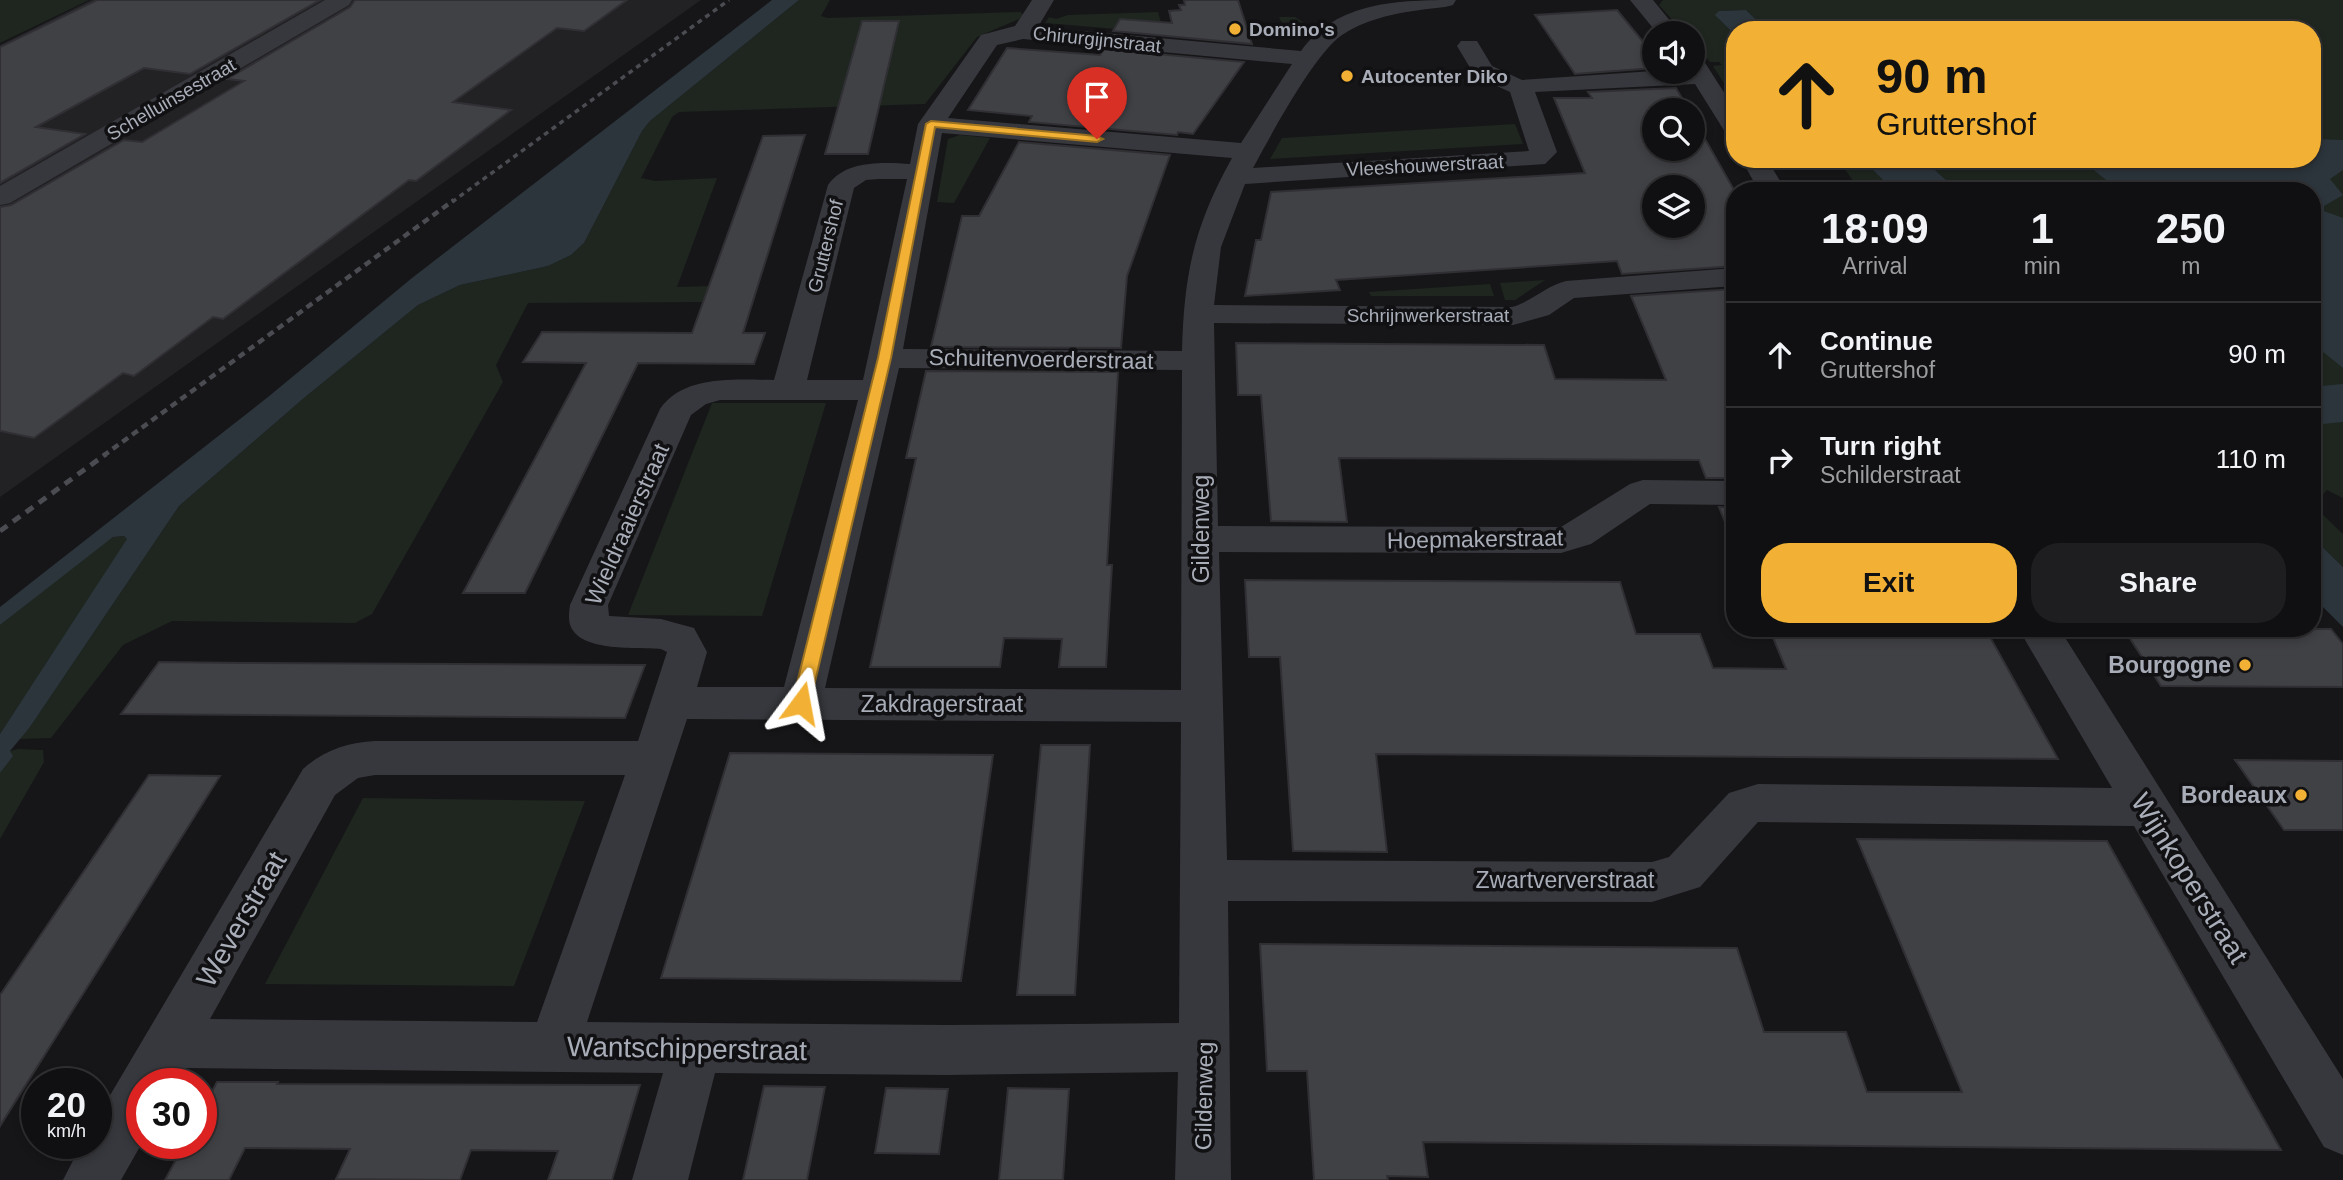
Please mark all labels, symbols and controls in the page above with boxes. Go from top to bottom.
place label: Domino's [1249,19,1335,40]
marker: Domino's [1227,21,1243,37]
map controls [1642,21,1705,238]
button: sound [1642,21,1705,84]
street label: Chirurgijnstraat [1032,22,1163,57]
icon: ahead [1761,49,1852,140]
text: 90 m [1876,49,1988,103]
street label: Schelluinsestraat [103,54,240,145]
place label: Autocenter Diko [1361,66,1508,87]
pin [1067,67,1127,139]
marker: Autocenter Diko [1339,68,1355,84]
icon: arrive [1078,78,1116,116]
button: search [1642,98,1705,161]
text: Gruttershof [1876,106,2036,142]
street label: Vleeshouwerstraat [1346,151,1505,180]
button: layers [1642,175,1705,238]
street label: Gruttershof [804,197,847,295]
text: 18:09 [1821,205,1929,252]
text: 1 [2030,205,2054,252]
text: 250 [2156,205,2226,252]
text: Arrival [1842,253,1907,279]
text: min [2024,253,2061,279]
text: m [2181,253,2200,279]
street label: Schrijnwerkerstraat [1347,305,1510,326]
text: Continue [1820,326,1933,356]
icon: ahead [1761,336,1799,374]
text: 90 m [2228,339,2286,369]
street label: Schuitenvoerderstraat [928,344,1154,374]
text: Gruttershof [1820,357,1935,383]
text: Turn right [1820,431,1941,461]
street label: Wieldraaierstraat [580,439,674,609]
icon: right [1761,441,1799,479]
text: 110 m [2216,444,2286,474]
text: Schilderstraat [1820,462,1961,488]
street label: Gildenweg [1188,475,1214,583]
street label: Hoepmakerstraat [1387,524,1564,554]
button: Exit [1761,543,2017,623]
button: Share [2031,543,2286,623]
place label: Bourgogne [2108,652,2231,678]
marker: Bourgogne [2237,657,2253,673]
position arrow [764,666,838,740]
street label: Zakdragerstraat [861,691,1024,717]
place label: Bordeaux [2181,782,2287,808]
marker: Bordeaux [2293,787,2309,803]
street label: Wijnkoperstraat [2125,788,2254,969]
street label: Weverstraat [190,846,293,992]
street label: Zwartververstraat [1476,867,1655,893]
street label: Wantschipperstraat [567,1031,808,1066]
street label: Gildenweg [1190,1041,1218,1151]
speed limit sign: 30 [126,1068,217,1159]
text: 20 [47,1085,86,1124]
text: km/h [47,1121,86,1141]

